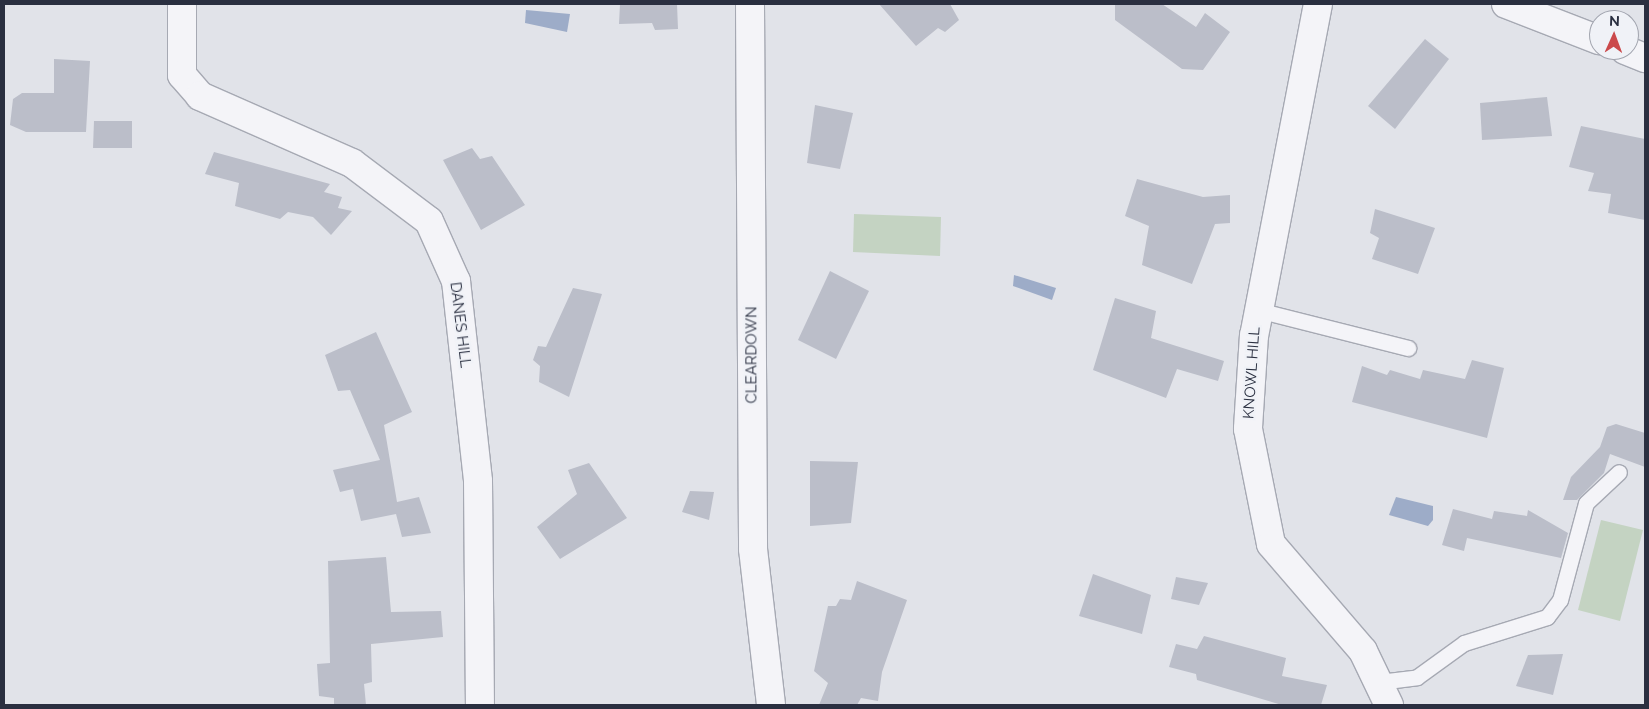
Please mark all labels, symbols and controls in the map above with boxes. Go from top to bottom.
north arrow [1589,10,1639,60]
text: N [1609,13,1620,29]
street label: DANES HILL [446,281,474,369]
street label: CLEARDOWN [743,307,761,403]
street label: KNOWL HILL [1240,326,1264,420]

